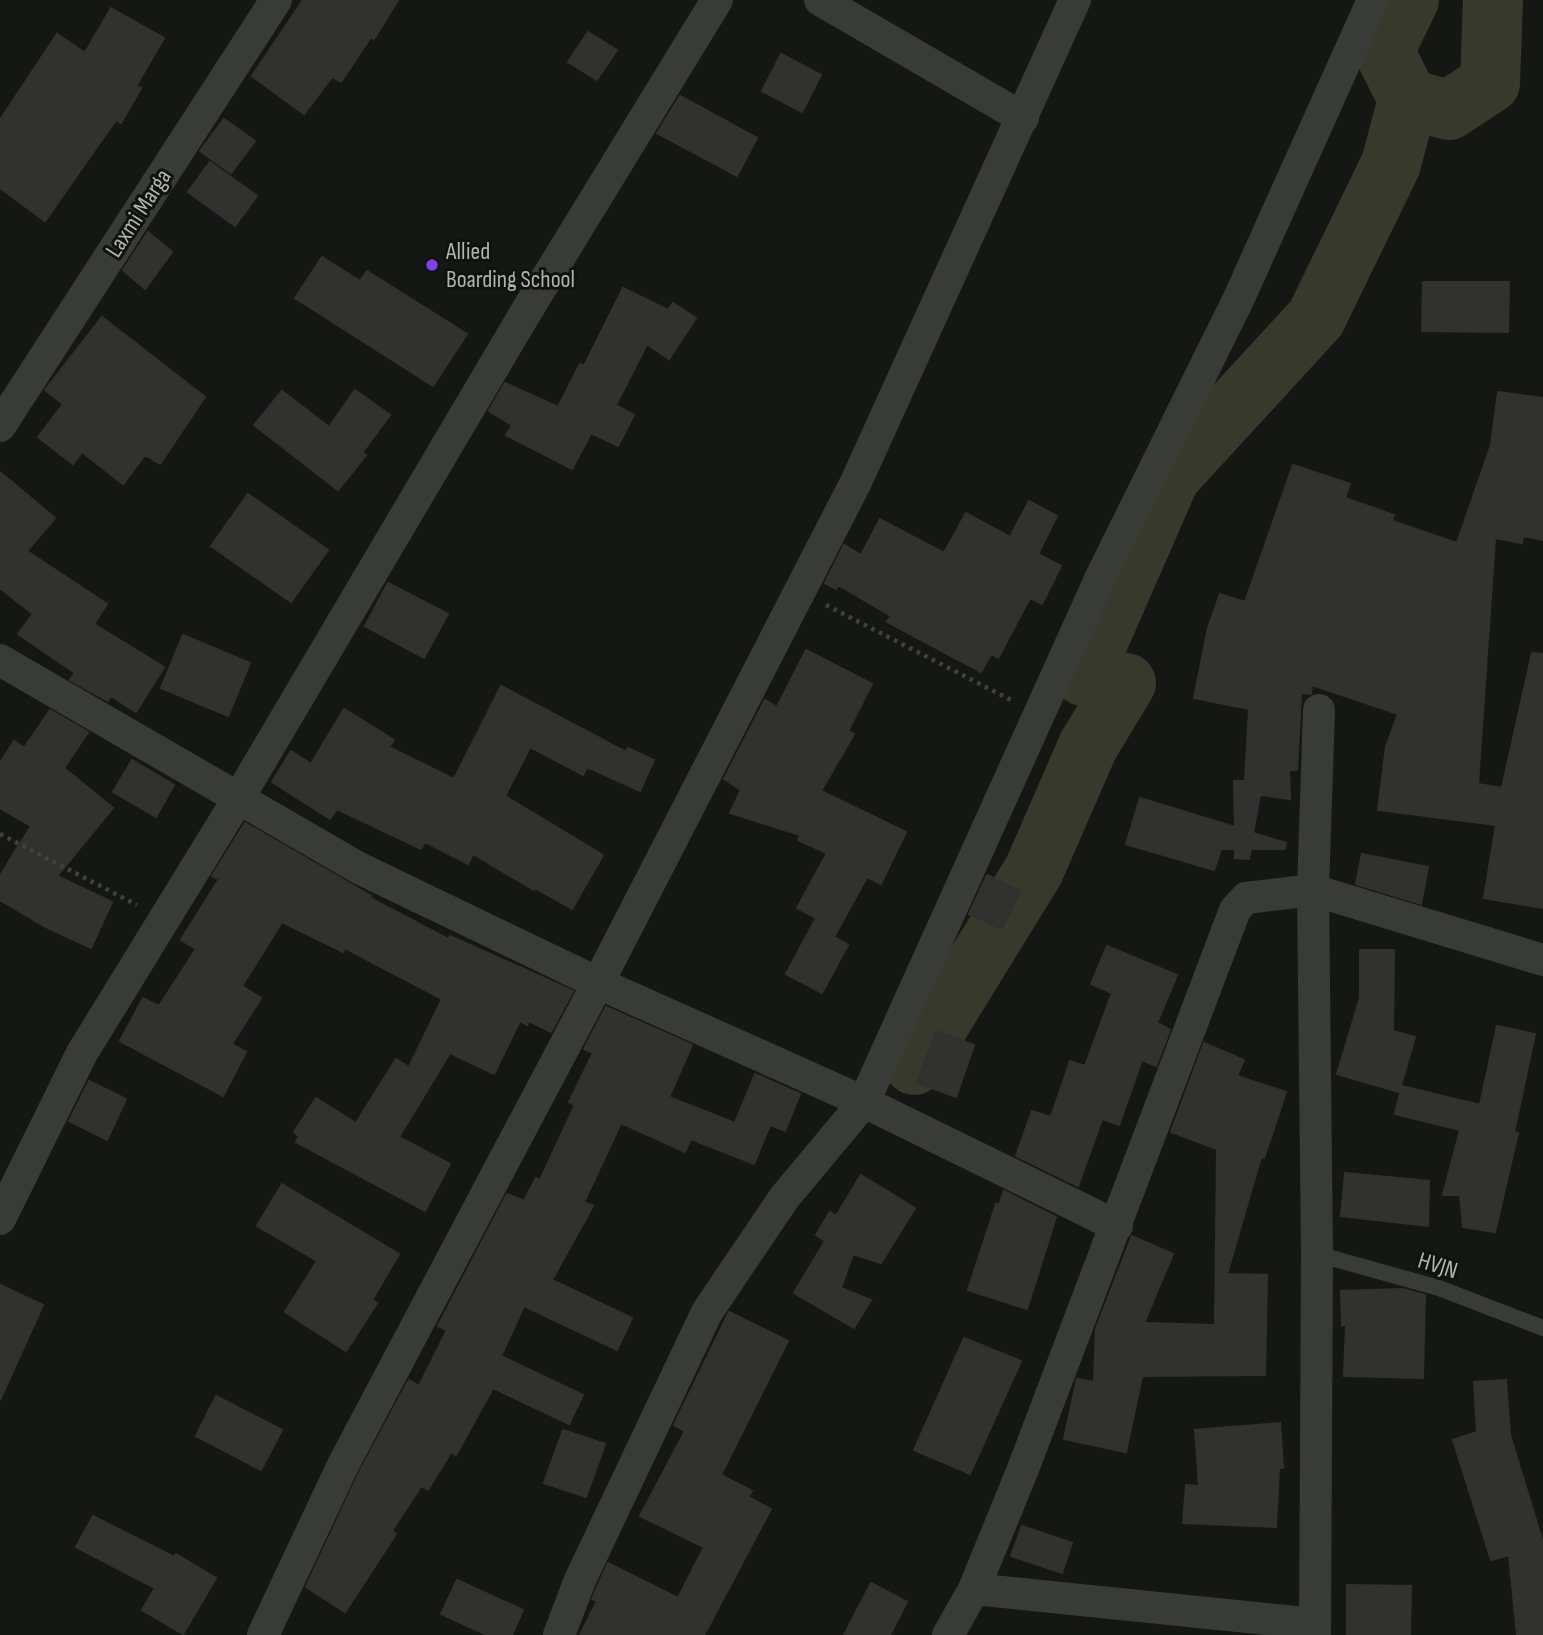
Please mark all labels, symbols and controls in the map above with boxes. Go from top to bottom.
street label: Laxmi Marga [99,164,178,263]
place label: Allied Boarding School [445,237,575,294]
marker: Allied Boarding School [424,257,440,273]
street label: HVJN [1414,1246,1461,1285]

